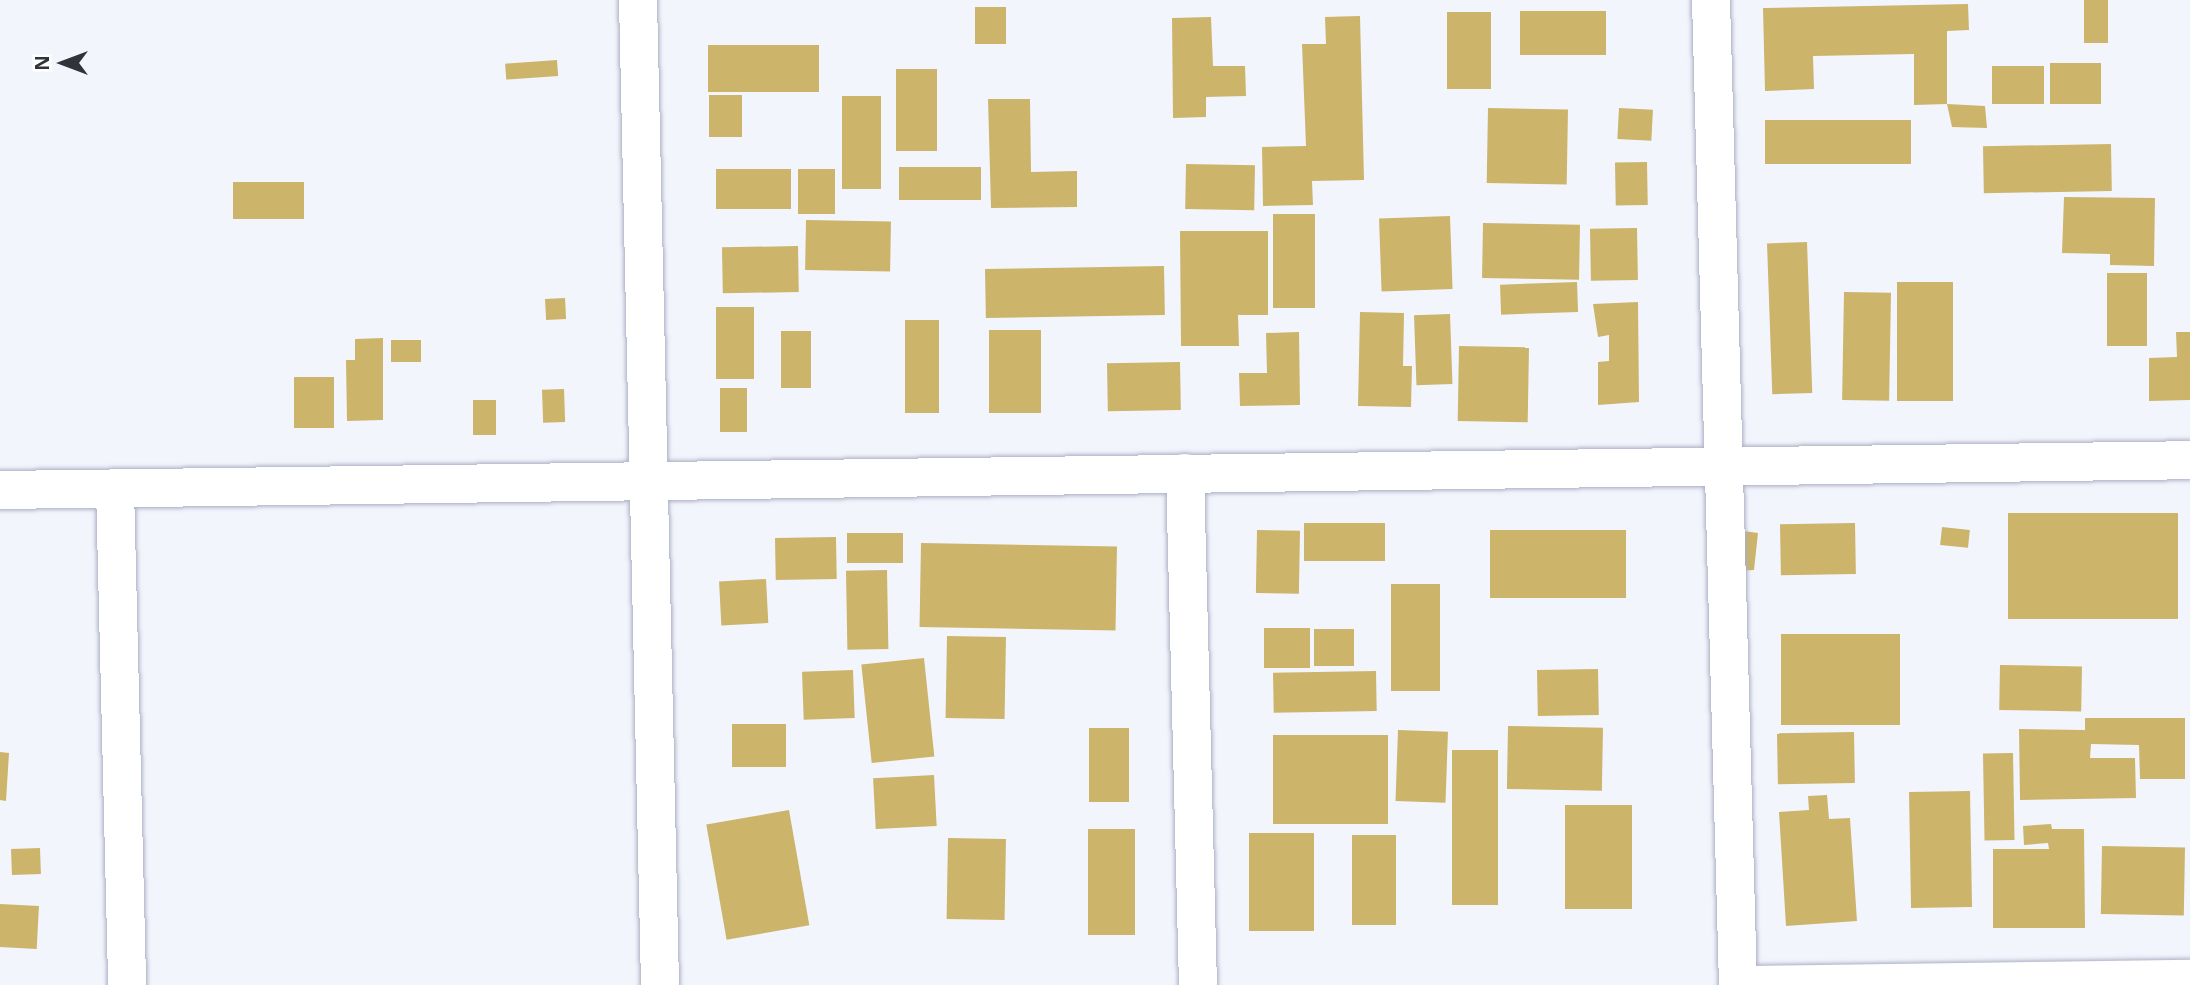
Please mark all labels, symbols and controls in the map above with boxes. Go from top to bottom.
north arrow [28,28,98,98]
text: N [29,55,55,71]

